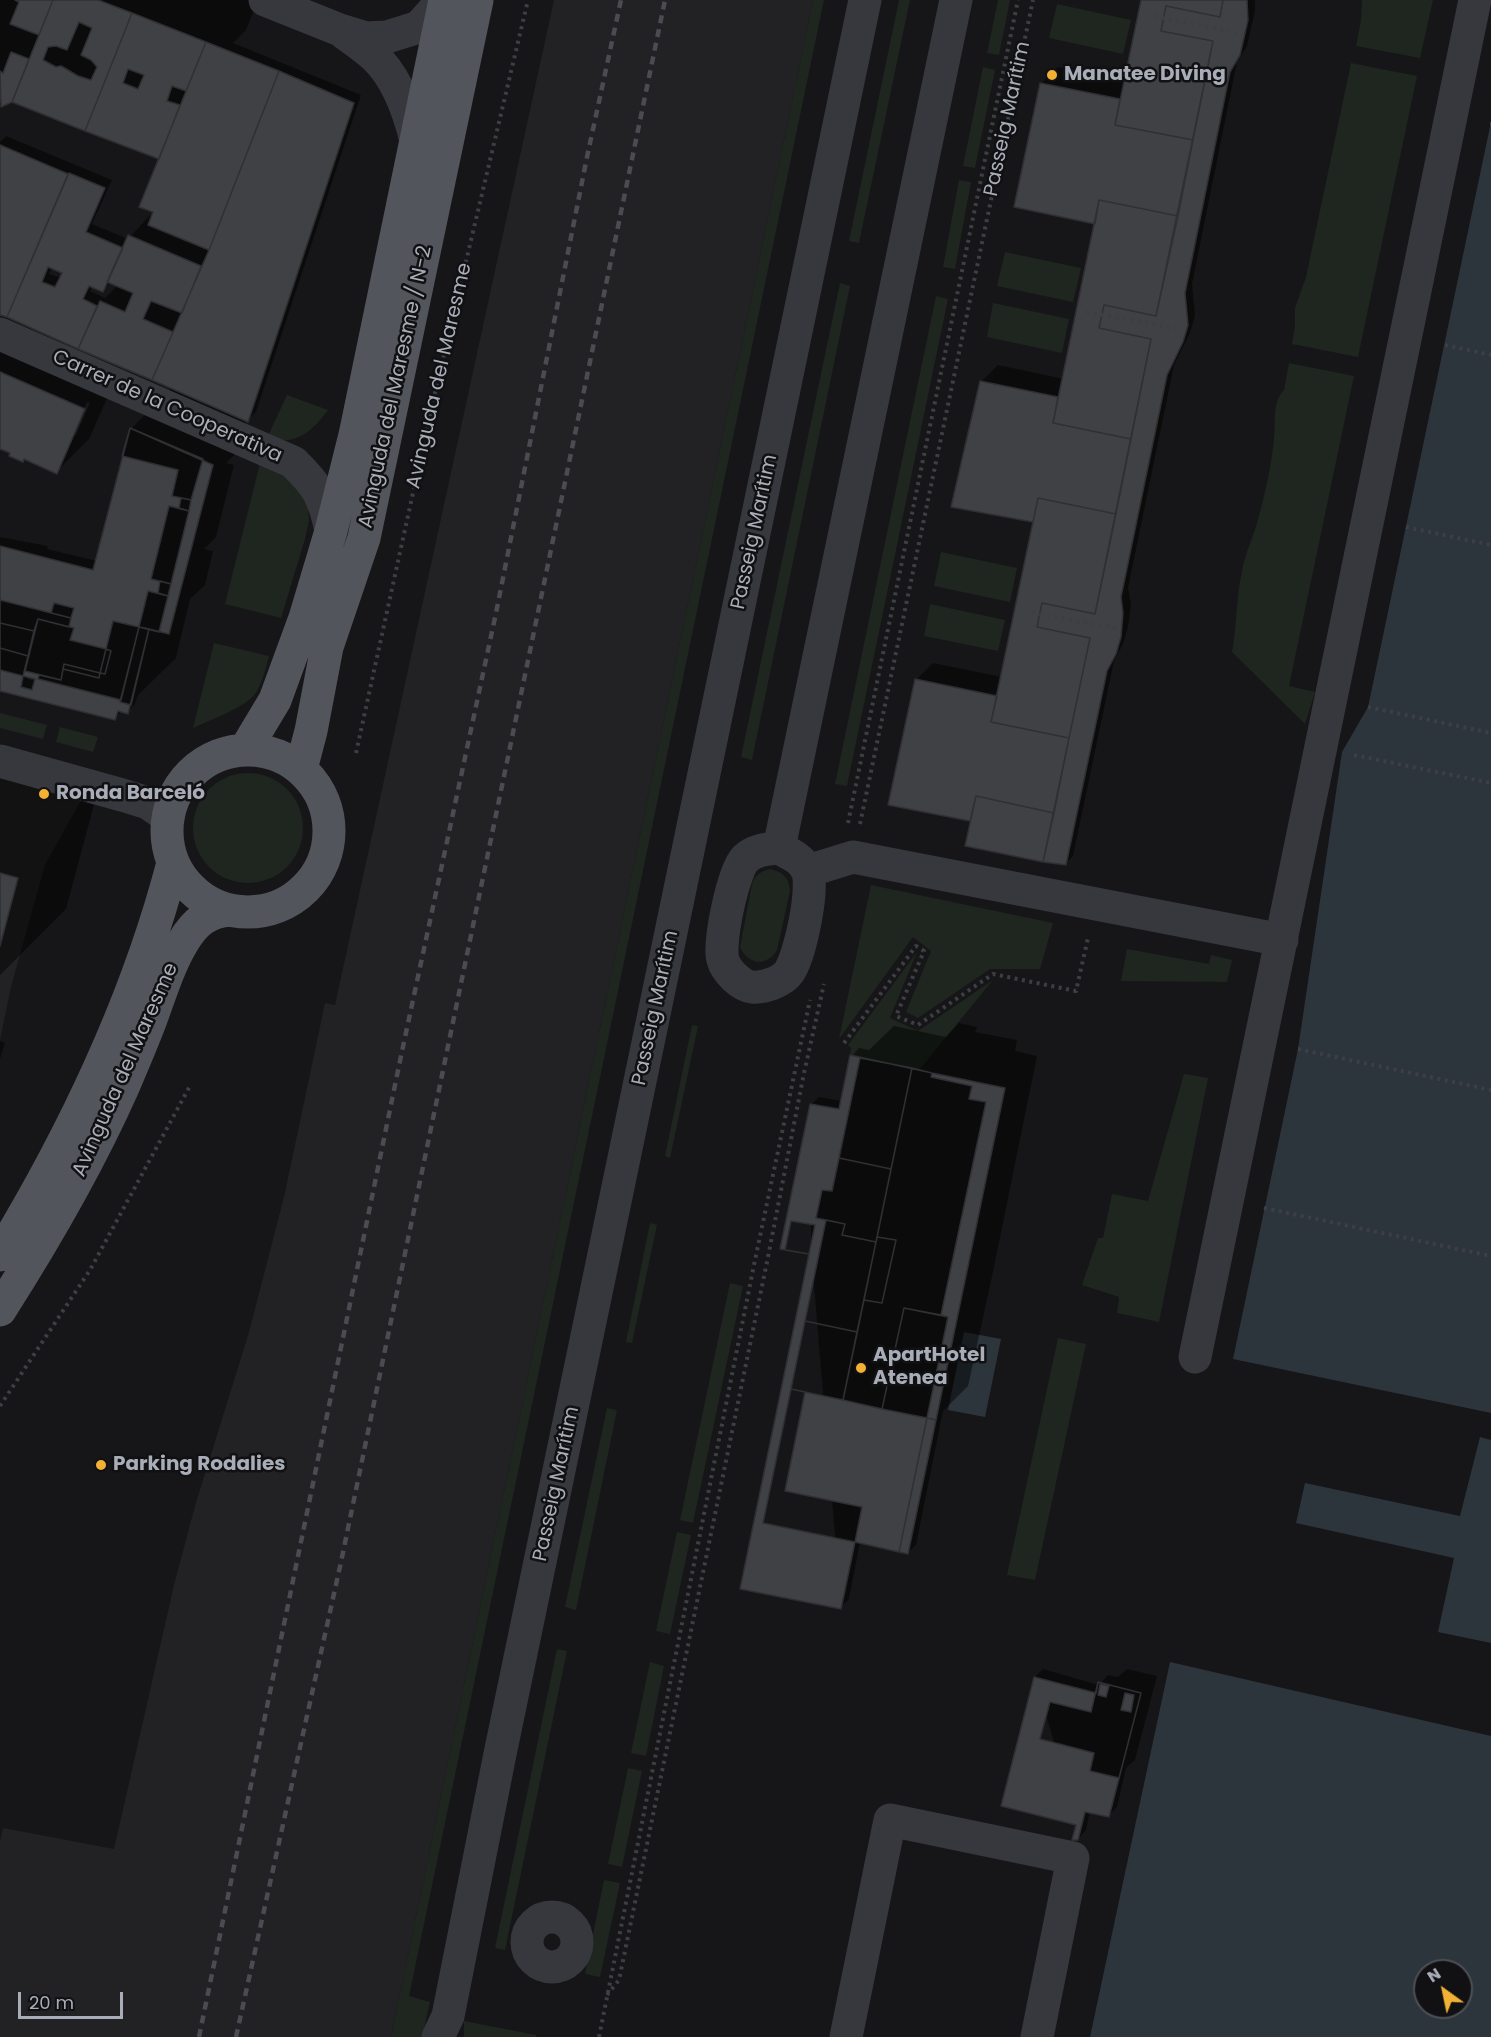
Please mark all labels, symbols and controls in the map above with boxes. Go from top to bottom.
street label: Passeig Marítim [980,39,1036,199]
place label: Manatee Diving [1064,63,1226,87]
marker: Manatee Diving [1045,68,1059,82]
street label: Avinguda del Maresme / N-2 [354,244,438,530]
street label: Avinguda del Maresme [402,261,478,491]
street label: Carrer de la Cooperativa [48,345,286,469]
street label: Passeig Marítim [727,452,783,612]
place label: Ronda Barceló [56,782,205,806]
marker: Ronda Barceló [37,787,51,801]
street label: Passeig Marítim [628,928,684,1088]
street label: Avinguda del Maresme [68,959,184,1181]
place label: ApartHotel Atenea [873,1344,985,1391]
marker: ApartHotel Atenea [854,1361,868,1375]
street label: Passeig Marítim [529,1404,585,1564]
place label: Parking Rodalies [113,1453,285,1477]
marker: Parking Rodalies [94,1458,108,1472]
north arrow [1413,1959,1473,2019]
text: N [1423,1962,1445,1988]
scale bar [21,1980,126,2018]
text: 20 m [29,1990,74,2015]

